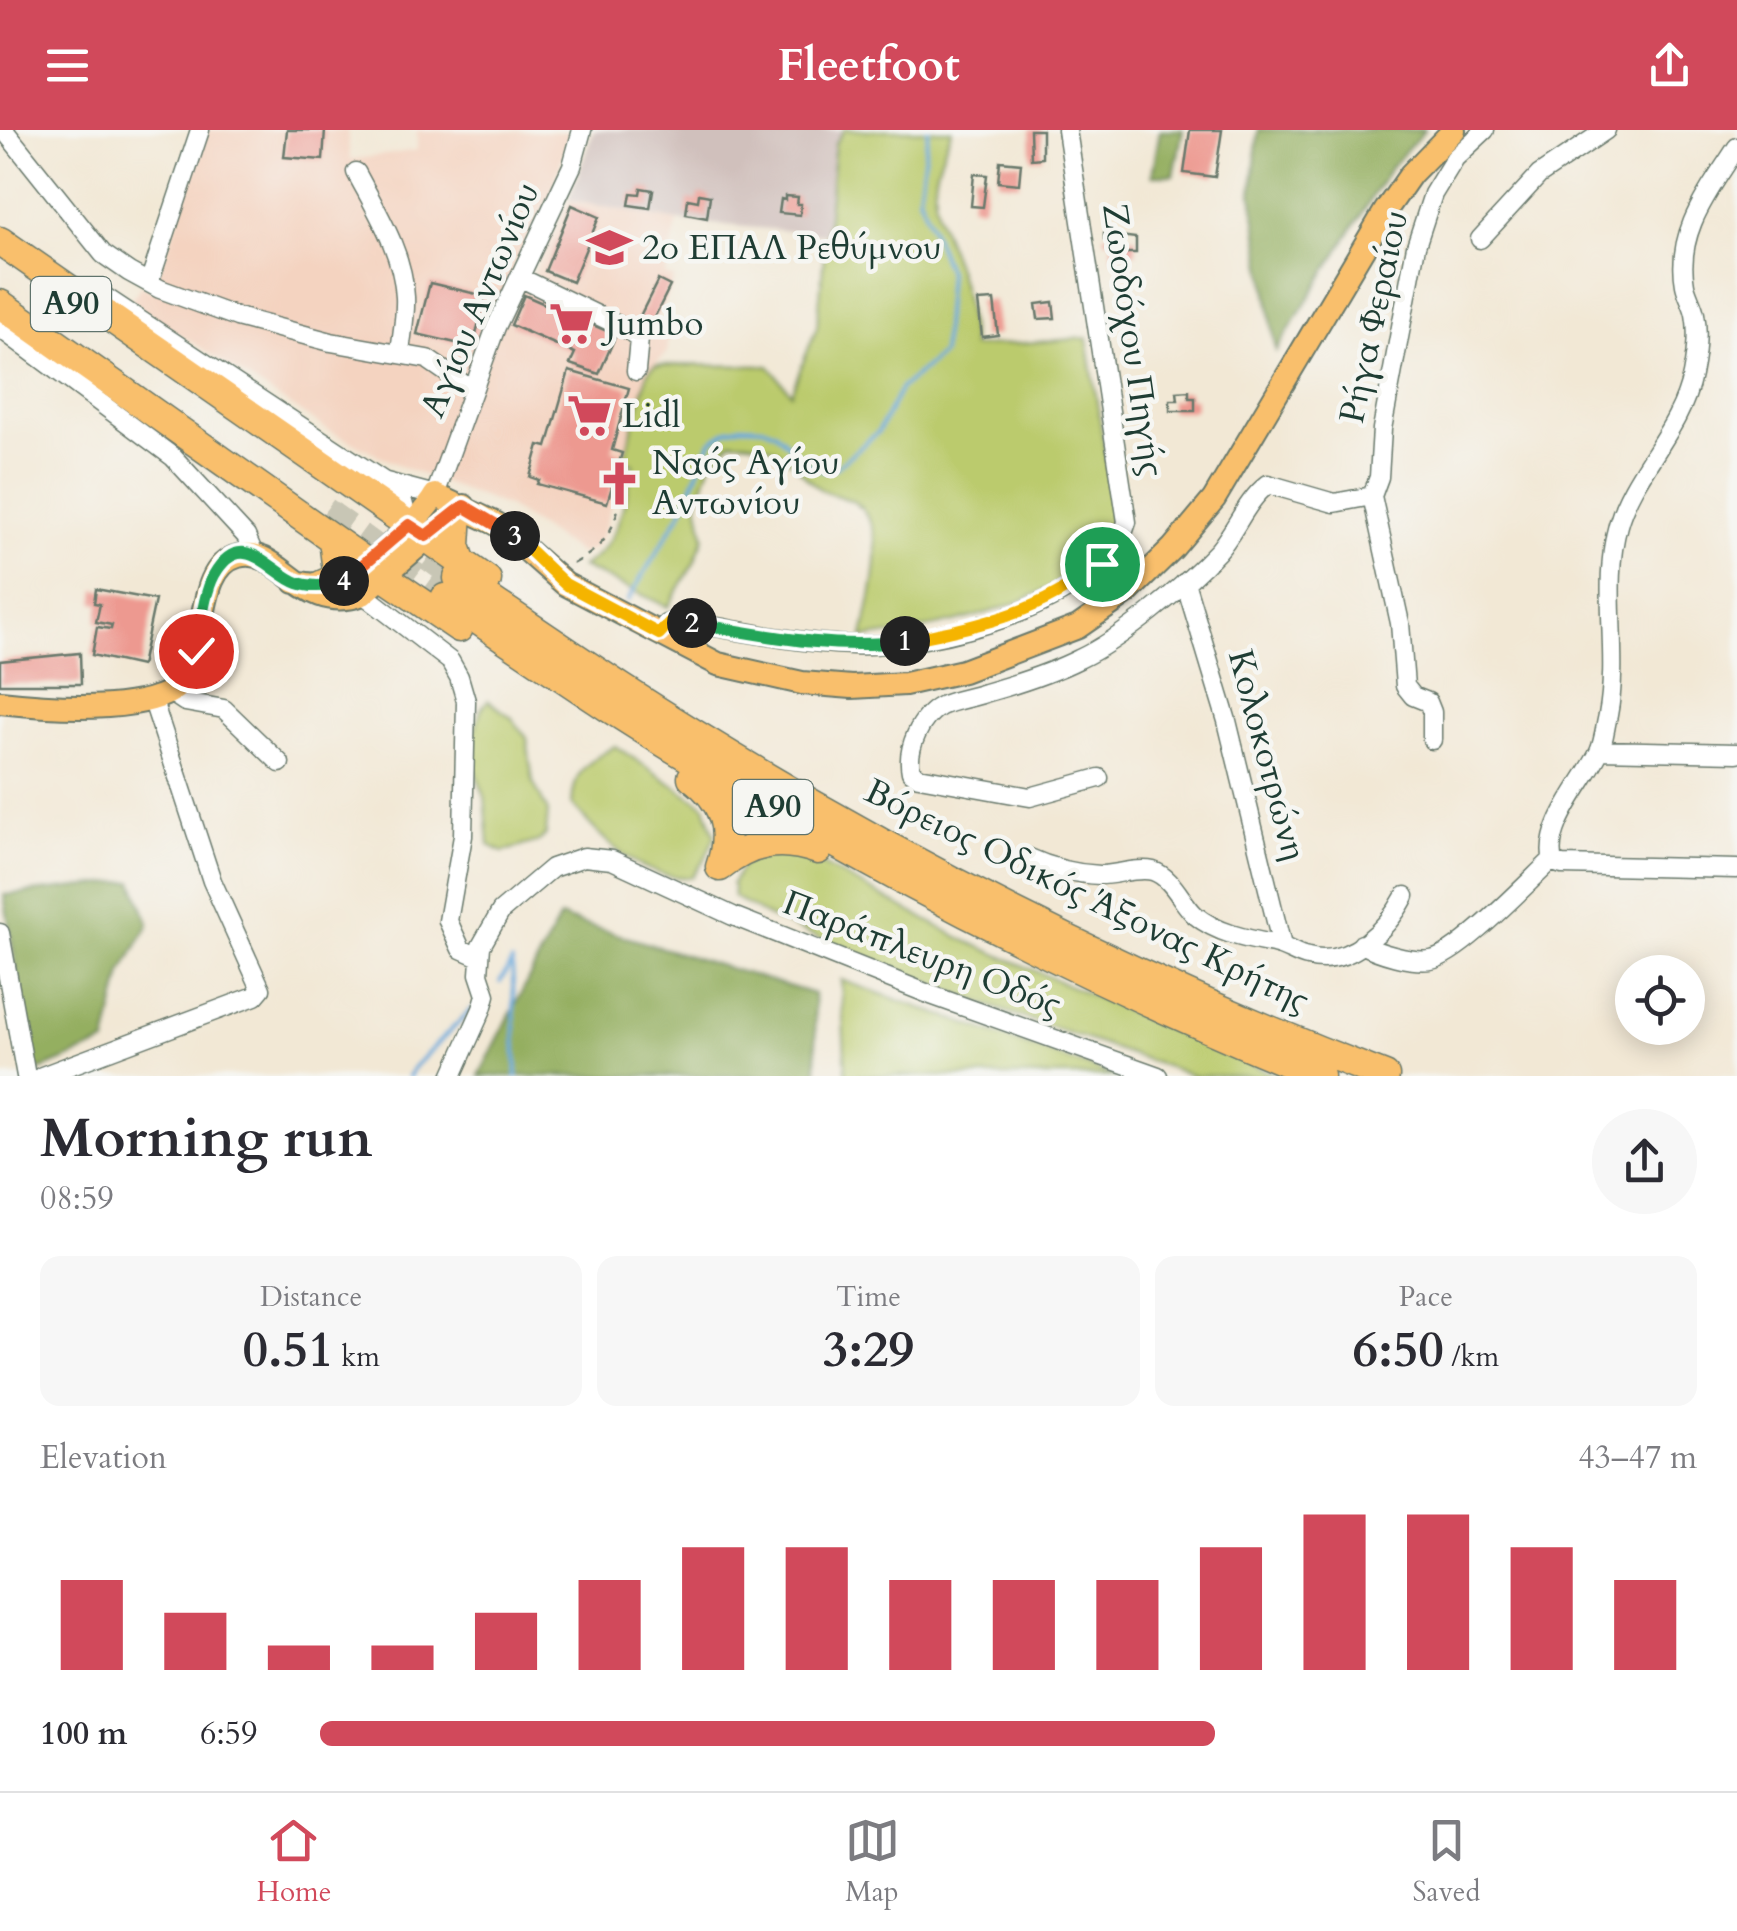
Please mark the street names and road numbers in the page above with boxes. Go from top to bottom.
street label: Αγίου Αντωνίου [409,175,551,425]
street label: Ζωοδόχου Πηγής [1090,200,1176,480]
street label: Ρήγα Φεραίου [1328,206,1420,428]
road number: Α90 [31,277,111,331]
street label: Κολοκοτρώνη [1216,644,1318,866]
street label: Βόρειος Οδικός Άξονας Κρήτης [857,767,1317,1025]
road number: Α90 [733,780,813,834]
street label: Παράπλευρη Οδός [776,879,1068,1029]

